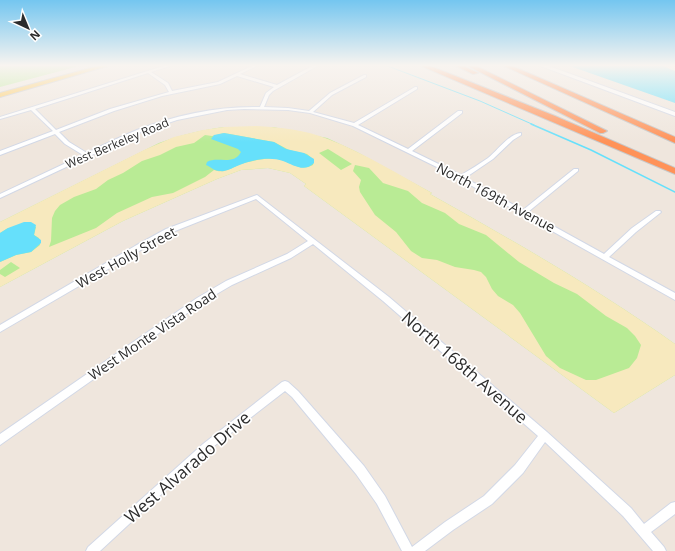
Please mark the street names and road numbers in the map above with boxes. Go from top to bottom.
street label: West Berkeley Road [63,114,171,172]
street label: North 169th Avenue [433,158,559,236]
street label: West Holly Street [73,222,179,292]
street label: West Monte Vista Road [84,284,220,384]
street label: North 168th Avenue [397,306,533,428]
street label: West Alvarado Drive [119,406,255,528]

